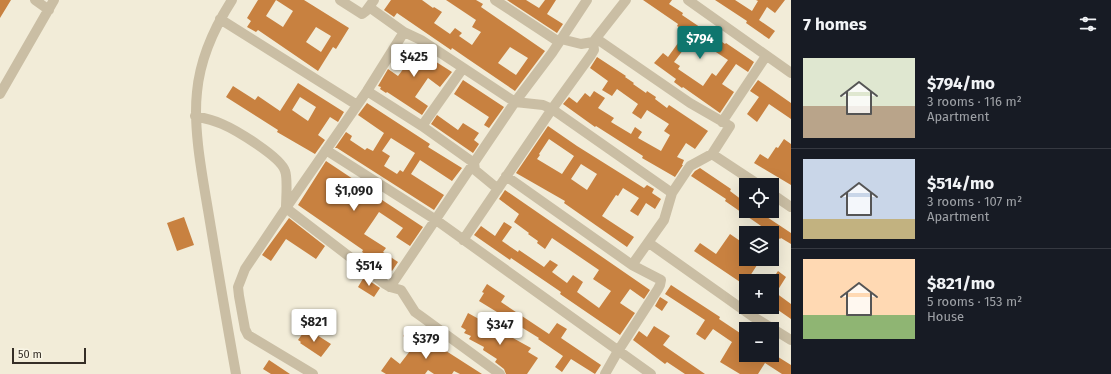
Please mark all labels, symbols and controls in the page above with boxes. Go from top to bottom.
icon: filters [1077,13,1099,35]
text: 7 homes [803,14,867,35]
pin: $794 [676,26,724,60]
text: $794 [686,31,714,46]
pin: $425 [390,44,438,78]
text: $425 [400,49,428,64]
text: $794/mo [927,73,995,94]
icon: home [835,74,883,122]
text: 3 rooms · 116 m² [927,94,1022,109]
text: Apartment [927,109,989,124]
text: $514/mo [927,173,994,194]
icon: home [835,175,883,223]
pin: $1,090 [321,178,387,212]
map controls [739,178,779,362]
button: locate [739,178,779,218]
text: $1,090 [335,183,373,198]
text: 3 rooms · 107 m² [927,194,1022,209]
text: Apartment [927,209,989,224]
button: layers [739,226,779,266]
pin: $514 [345,253,393,287]
text: $514 [356,258,382,273]
text: $821/mo [927,273,995,294]
button: + [739,274,779,314]
icon: home [835,275,883,323]
text: 5 rooms · 153 m² [927,294,1022,309]
pin: $821 [290,309,338,343]
text: House [927,309,964,324]
pin: $347 [476,312,524,346]
text: $821 [300,314,328,329]
text: $347 [487,317,513,332]
button: − [739,322,779,362]
pin: $379 [402,326,450,360]
text: $379 [412,331,440,346]
scale bar [12,346,86,365]
text: 50 m [18,348,42,361]

